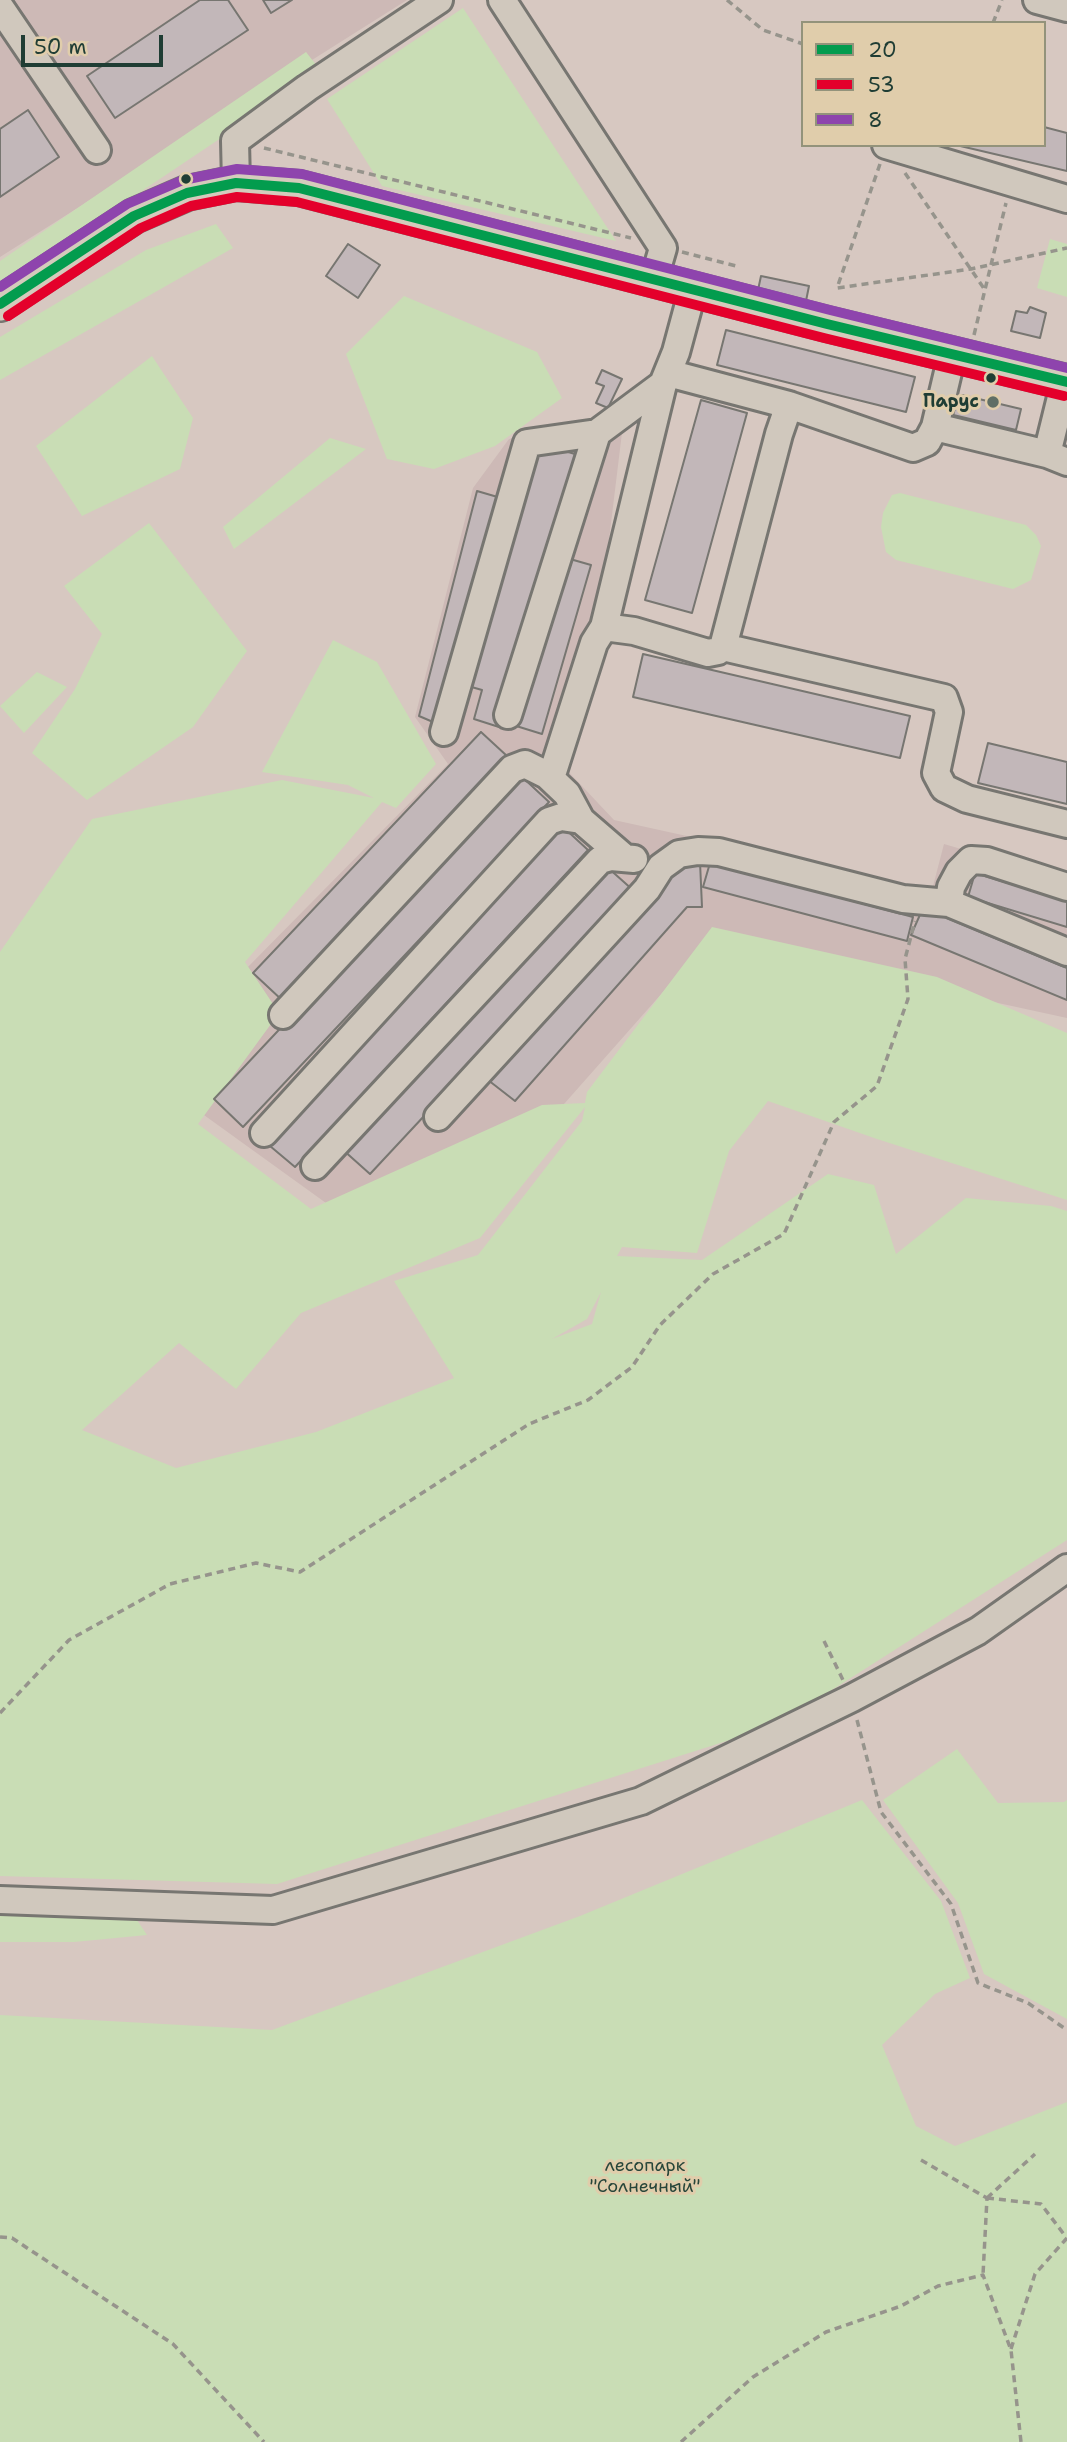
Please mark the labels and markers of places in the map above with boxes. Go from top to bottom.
unlabelled marker [179,172,193,186]
unlabelled marker [984,371,998,385]
place label: Парус [923,391,979,413]
marker: Парус [985,394,1001,410]

